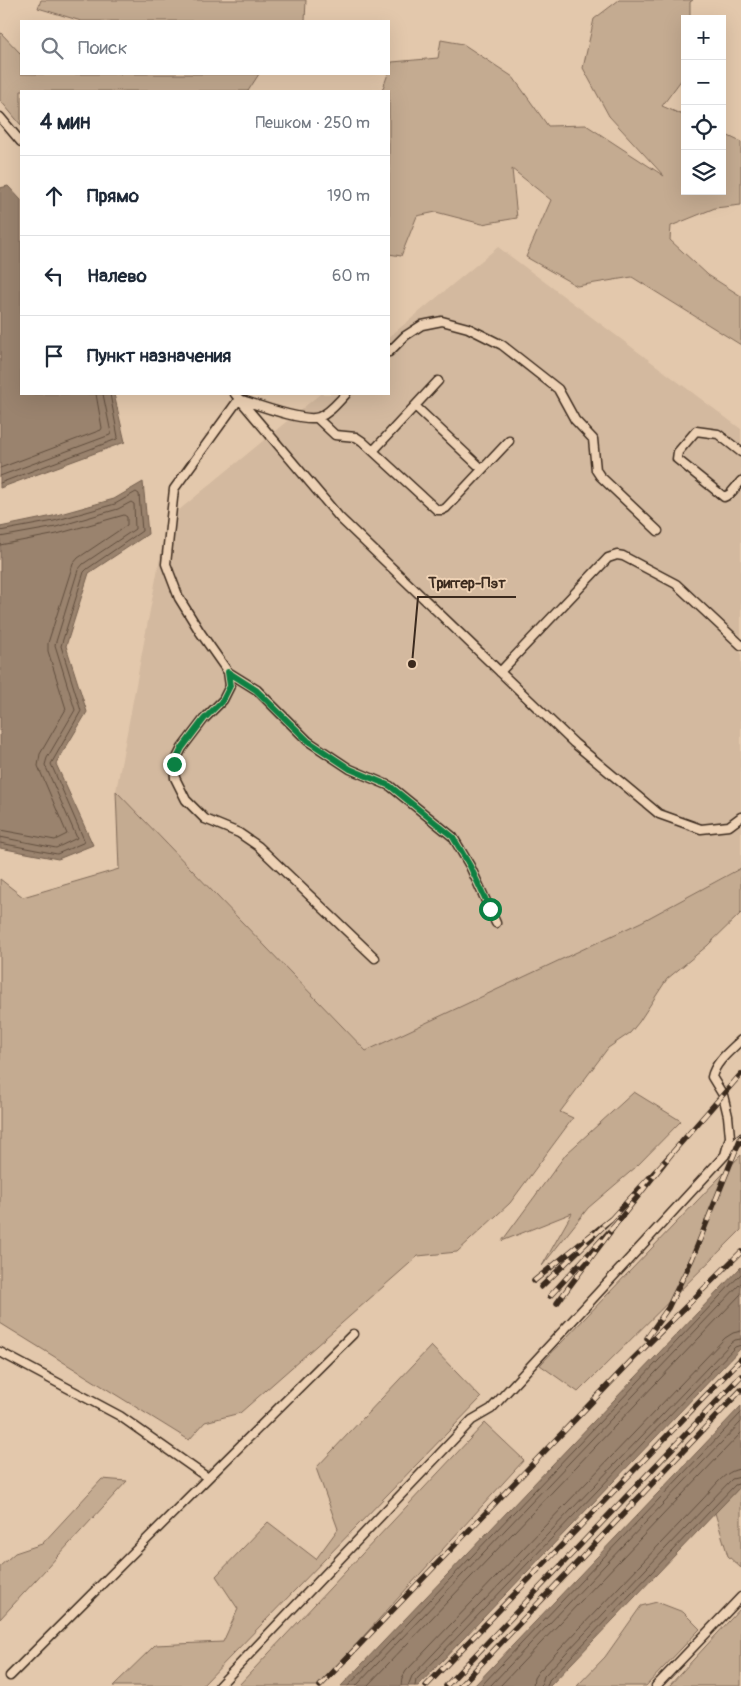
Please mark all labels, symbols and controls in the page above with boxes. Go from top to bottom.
map controls [681,15,726,195]
button: + [681,15,726,60]
search box [20,20,390,75]
icon: search [38,34,66,62]
text: Поиск [78,36,128,60]
button: − [681,60,726,105]
button: locate [681,105,726,150]
text: 4 мин [40,109,90,136]
text: Пешком · 250 m [255,113,370,133]
button: layers [681,150,726,195]
icon: ahead [40,182,68,210]
text: Прямо [87,184,139,208]
text: 190 m [327,186,370,206]
icon: left [40,262,68,290]
text: Налево [87,264,147,288]
text: 60 m [332,266,370,286]
icon: arrive [40,342,68,370]
text: Пункт назначения [87,344,231,368]
callout: Триггер-Пэт [418,567,516,597]
text: Триггер-Пэт [427,574,506,593]
route end [163,753,186,776]
route start [479,898,502,921]

